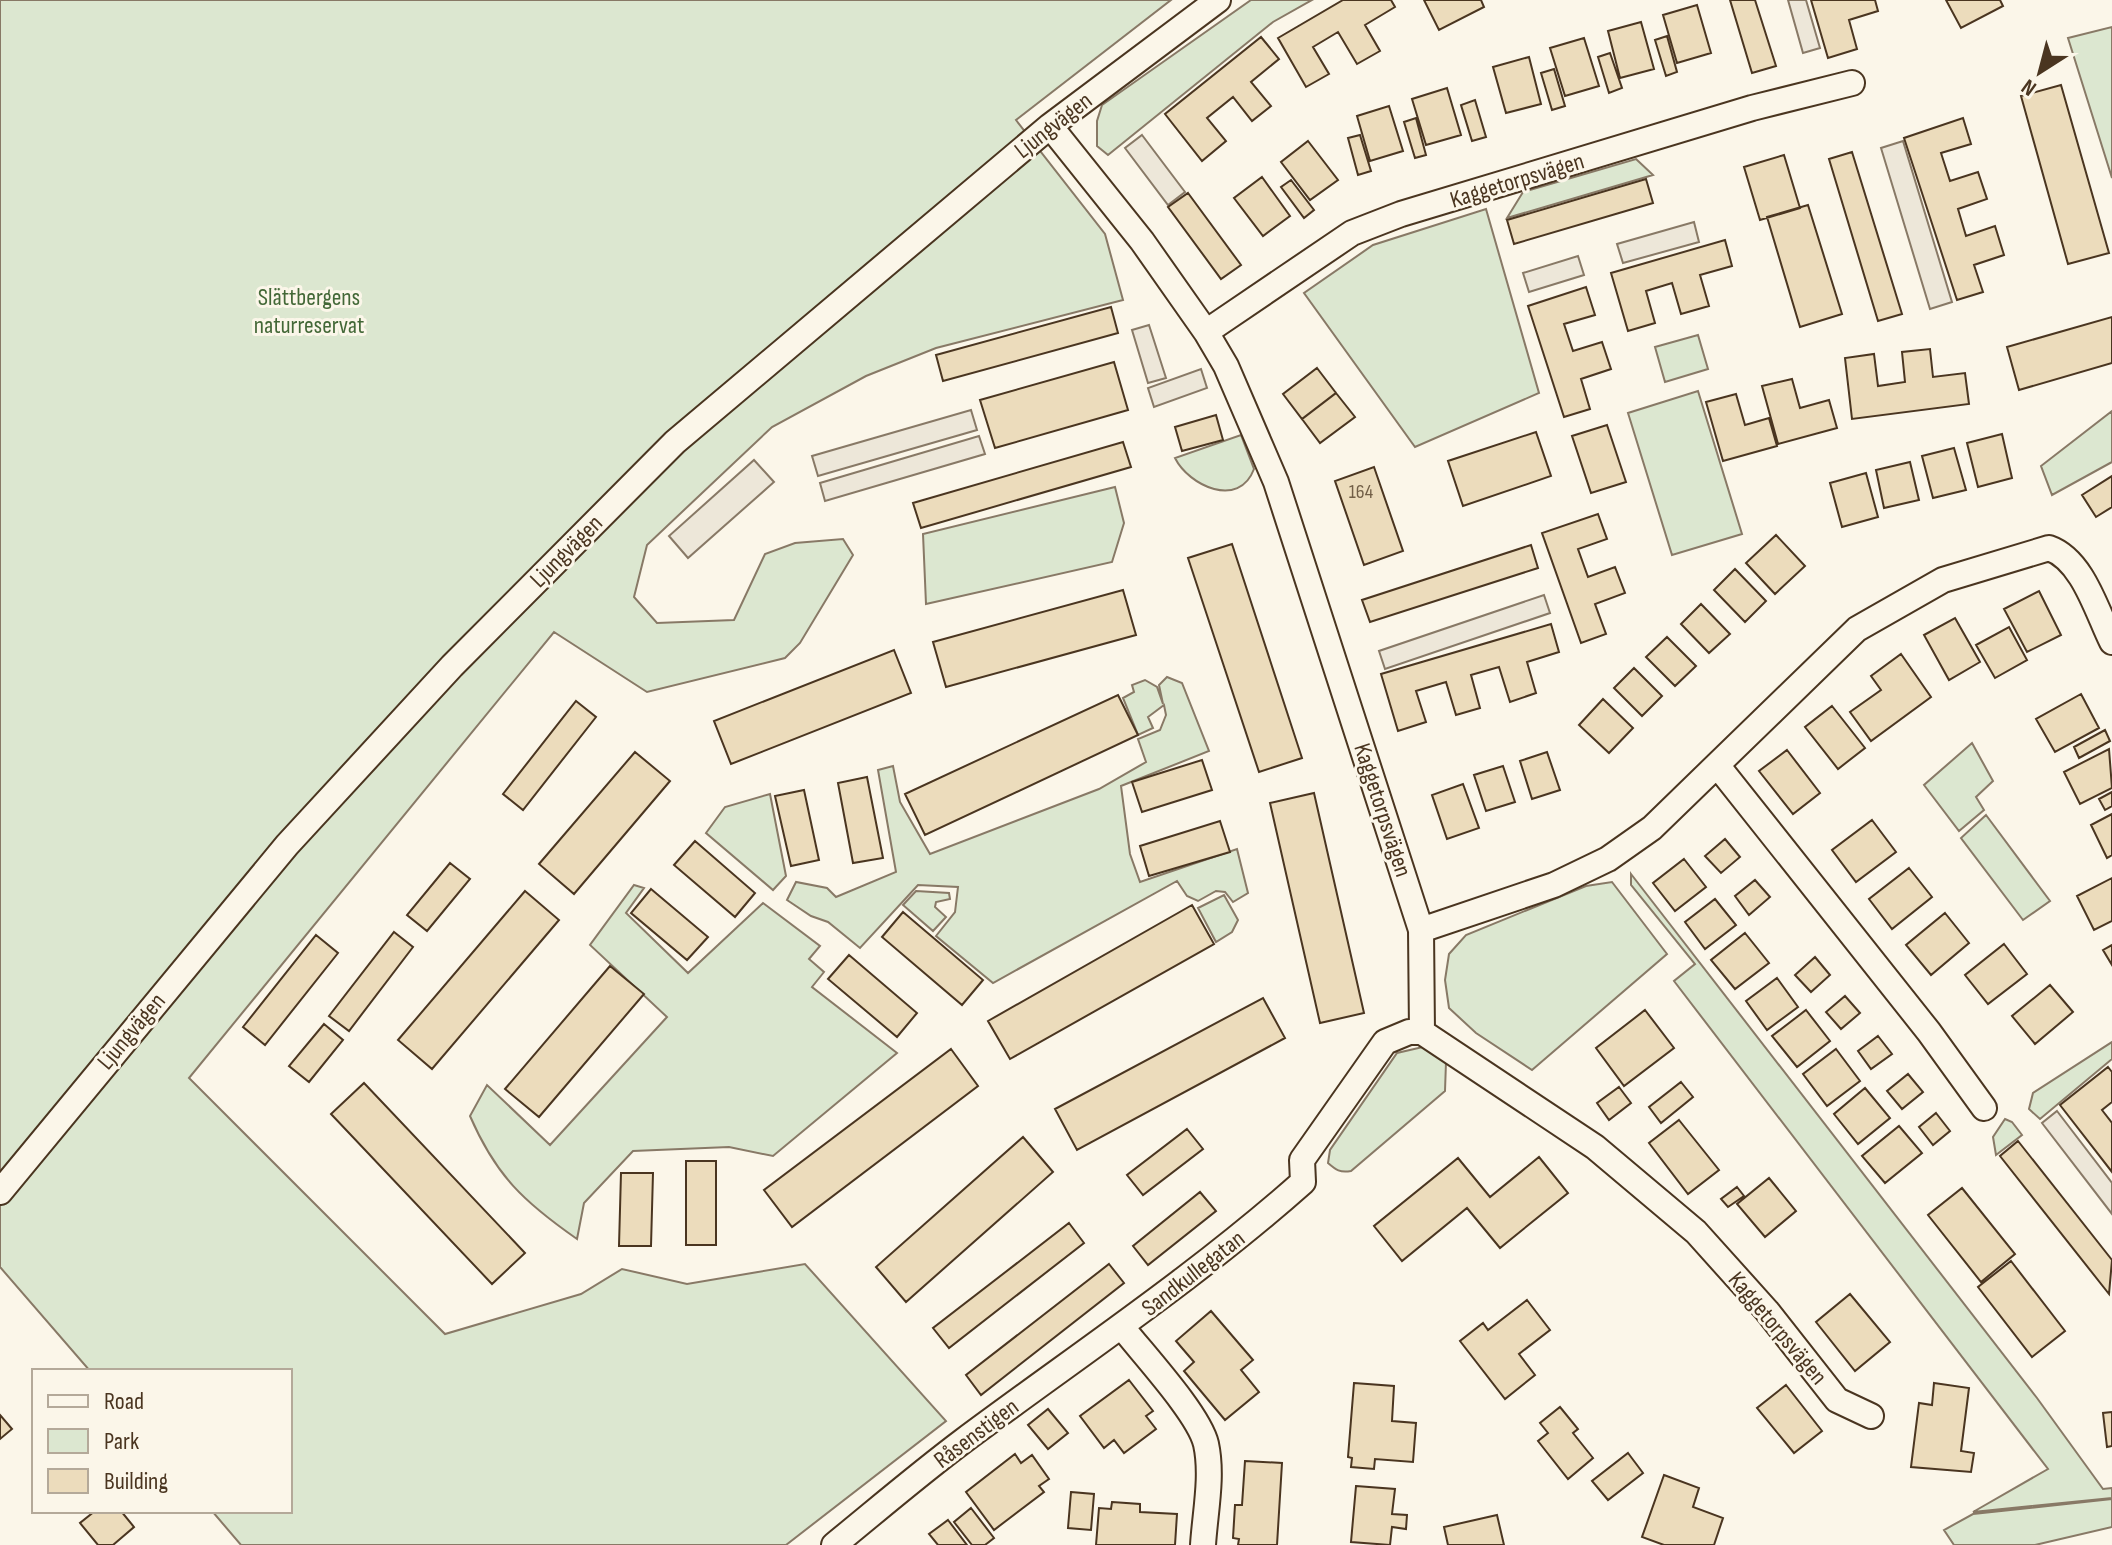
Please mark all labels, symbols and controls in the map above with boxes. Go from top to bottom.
north arrow [2000,32,2080,112]
text: N [2016,73,2042,101]
street label: Ljungvägen [1009,86,1098,165]
street label: Kaggetorpsvägen [1447,146,1588,215]
park label: Slättbergens naturreservat [254,283,364,340]
house number: 164 [1349,480,1373,504]
street label: Ljungvägen [524,509,609,594]
street label: Kaggetorpsvägen [1347,740,1418,881]
street label: Ljungvägen [91,987,172,1075]
street label: Sandkullegatan [1136,1224,1251,1323]
street label: Kaggetorpsvägen [1722,1266,1833,1391]
legend [32,1369,292,1513]
text: Road [104,1387,144,1416]
street label: Råsenstigen [928,1392,1024,1475]
text: Park [104,1427,139,1456]
text: Building [104,1467,168,1496]

